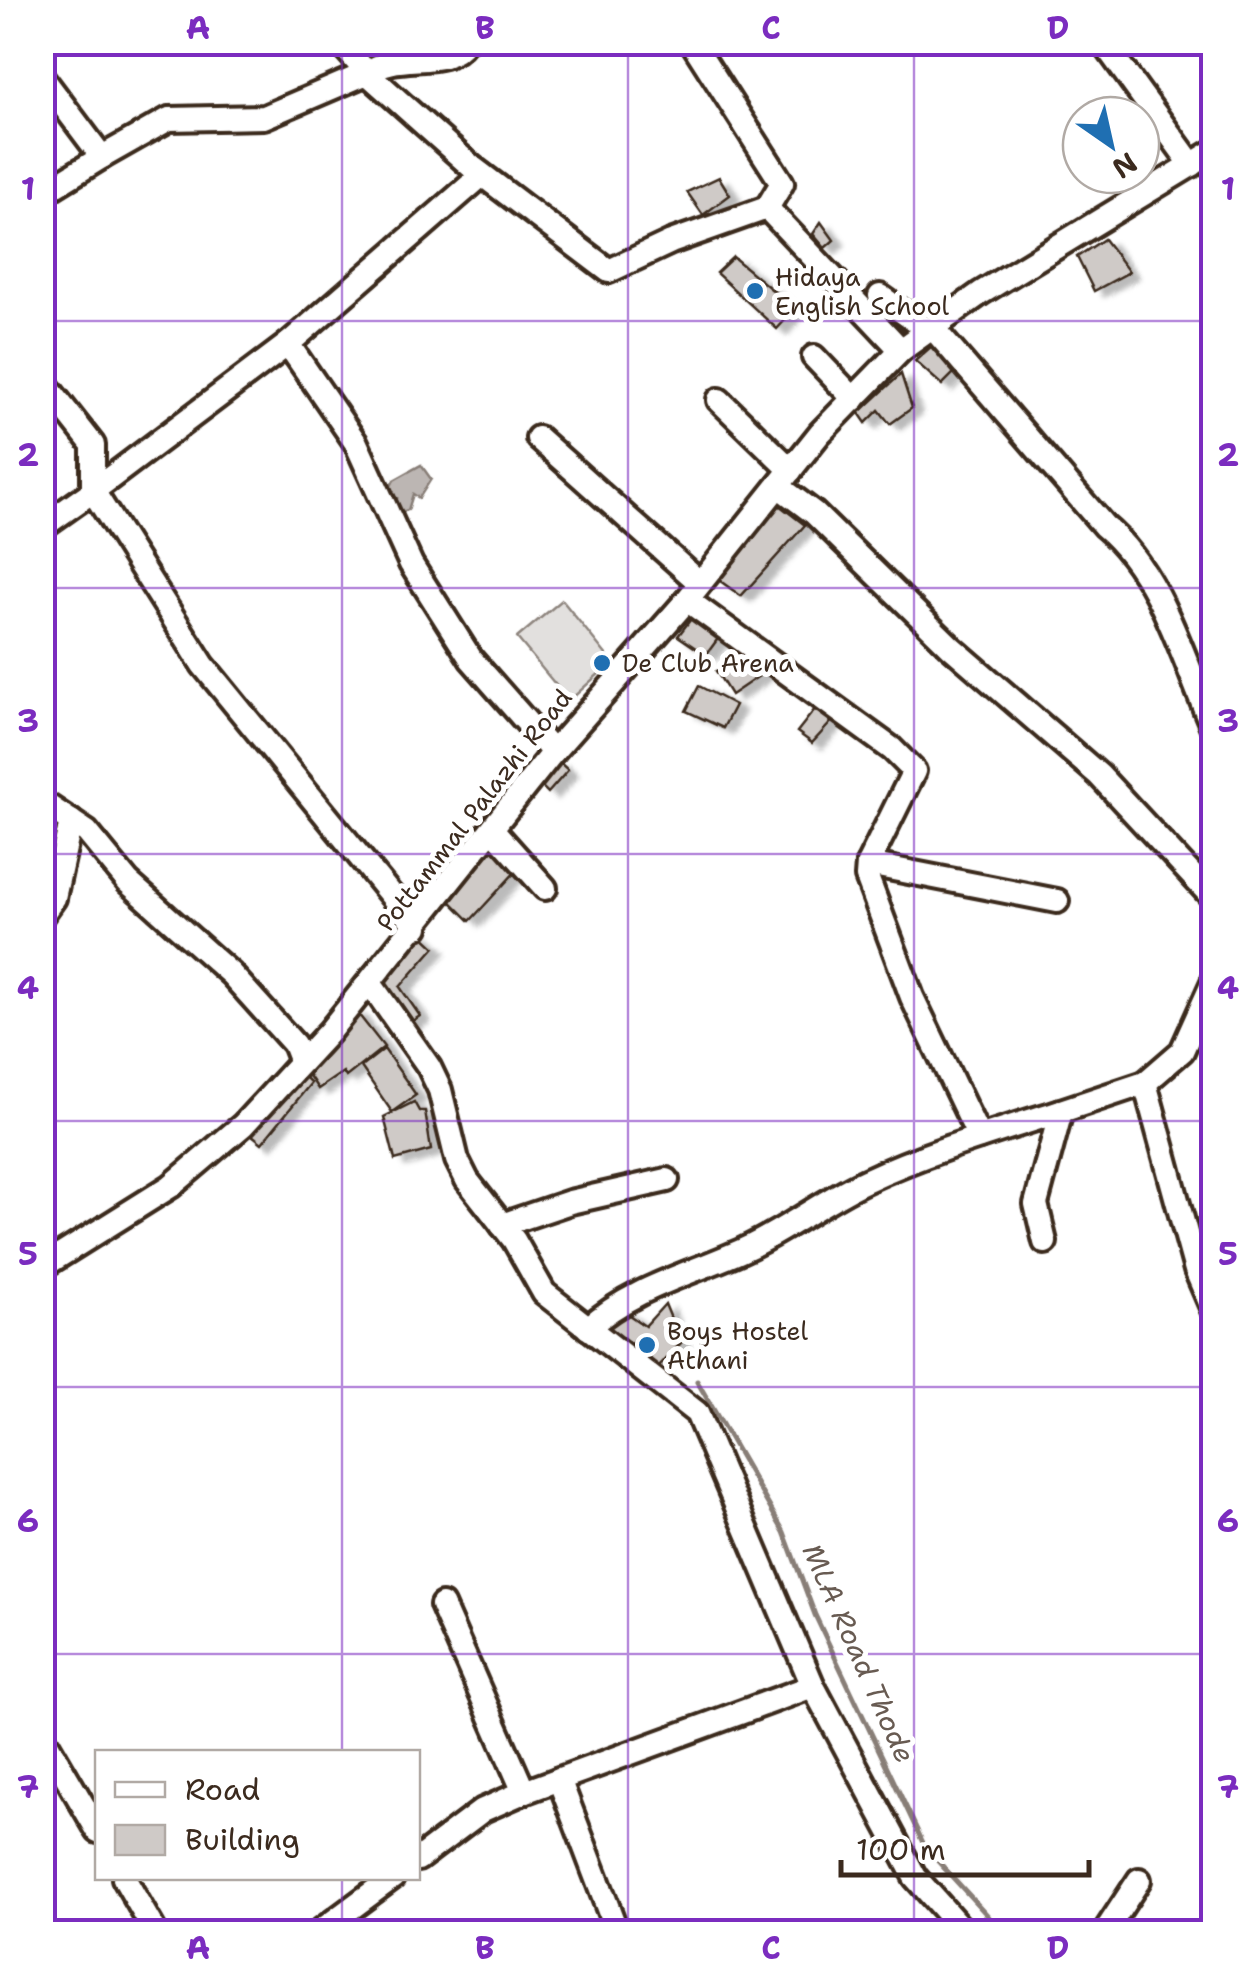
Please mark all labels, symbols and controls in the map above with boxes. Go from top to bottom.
text: A [186,6,210,49]
text: B [475,6,495,49]
text: C [761,6,781,49]
text: D [1047,6,1069,49]
north arrow [1061,95,1161,195]
text: N [1105,144,1145,188]
text: 1 [21,167,35,210]
text: 1 [1221,167,1235,210]
place label: Hidaya English School [775,260,950,323]
marker: Hidaya English School [744,280,766,302]
text: 2 [17,433,39,476]
text: 2 [1217,433,1239,476]
place label: De Club Arena [622,646,794,680]
marker: De Club Arena [591,652,613,674]
street label: Pottammal Palazhi Road [369,682,580,938]
text: 3 [17,699,39,742]
text: 3 [1217,699,1239,742]
text: 4 [17,966,39,1009]
text: 4 [1217,966,1239,1009]
text: 5 [18,1232,38,1275]
text: 5 [1218,1232,1238,1275]
place label: Boys Hostel Athani [667,1314,809,1377]
marker: Boys Hostel Athani [636,1334,658,1356]
text: 6 [17,1499,39,1542]
text: 6 [1217,1499,1239,1542]
water label: MLA Road Thode [794,1537,924,1769]
legend [95,1750,420,1880]
text: 7 [17,1765,39,1808]
text: 7 [1217,1765,1239,1808]
text: Road [185,1769,260,1810]
scale bar [841,1815,1088,1877]
text: Building [185,1819,300,1860]
text: 100 m [856,1829,946,1870]
text: A [186,1926,210,1969]
text: B [475,1926,495,1969]
text: C [761,1926,781,1969]
text: D [1047,1926,1069,1969]

